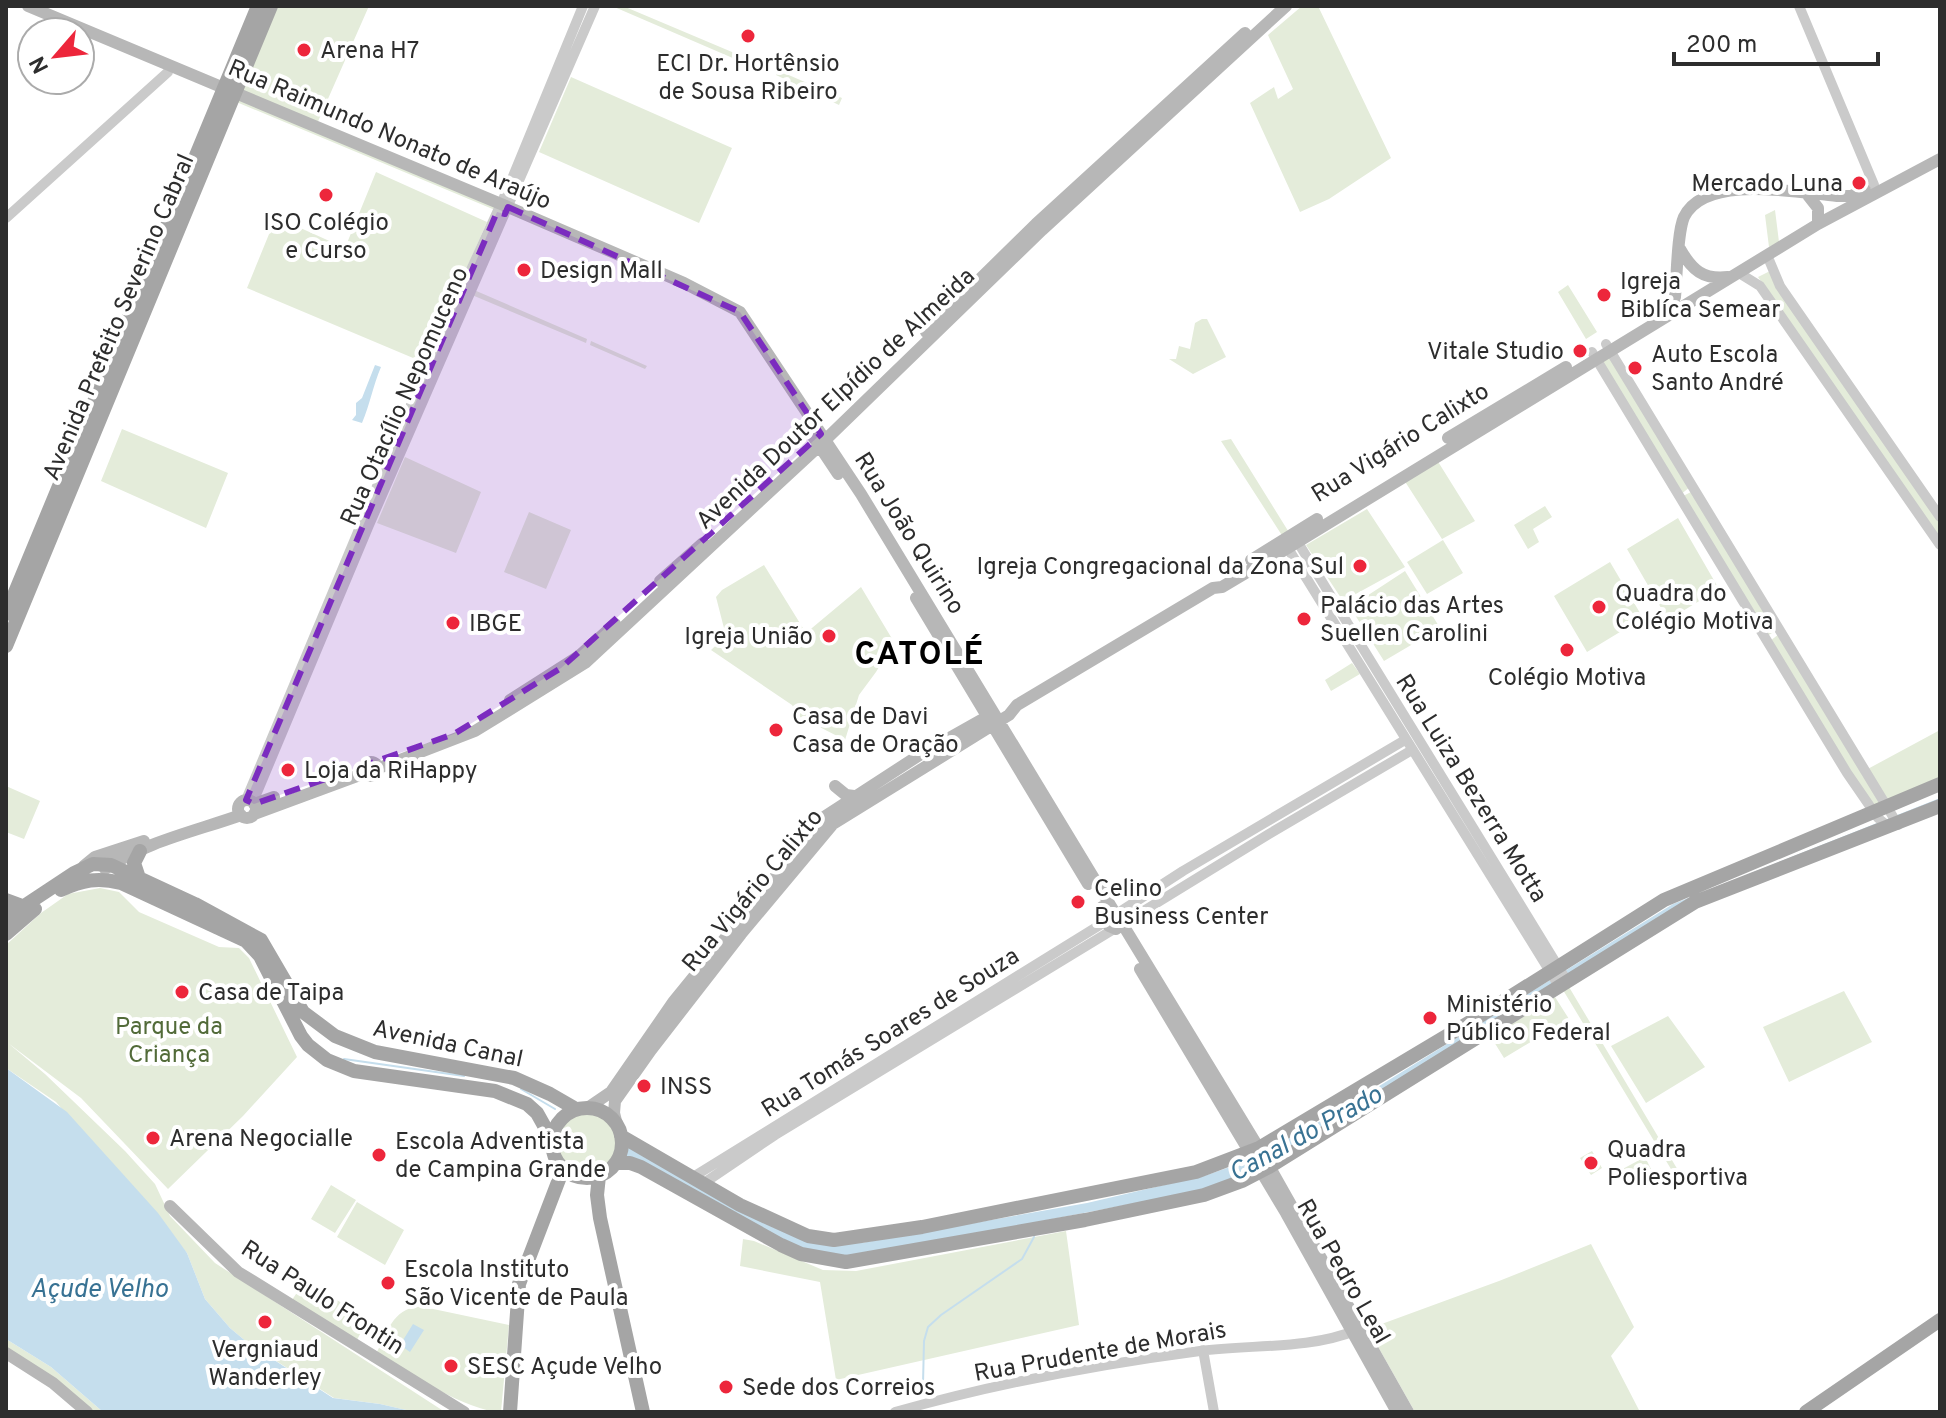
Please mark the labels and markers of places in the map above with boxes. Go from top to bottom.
marker: ECI Dr. Hortênsio de Sousa Ribeiro [739,27,757,45]
place label: Arena H7 [320,37,419,67]
marker: Arena H7 [295,41,313,59]
place label: ECI Dr. Hortênsio de Sousa Ribeiro [656,50,840,108]
place label: Mercado Luna [1691,170,1843,200]
marker: Mercado Luna [1850,174,1868,192]
marker: ISO Colégio e Curso [317,186,335,204]
place label: ISO Colégio e Curso [263,209,389,267]
place label: Design Mall [540,257,663,287]
marker: Design Mall [515,261,533,279]
place label: Igreja Biblíca Semear [1620,268,1781,326]
marker: Igreja Biblíca Semear [1595,286,1613,304]
place label: Vitale Studio [1427,338,1564,368]
place label: Auto Escola Santo André [1651,341,1784,399]
marker: Vitale Studio [1571,342,1589,360]
marker: Auto Escola Santo André [1626,359,1644,377]
place label: Igreja Congregacional da Zona Sul [976,553,1344,583]
marker: Igreja Congregacional da Zona Sul [1351,557,1369,575]
place label: Quadra do Colégio Motiva [1615,580,1774,638]
place label: Palácio das Artes Suellen Carolini [1320,592,1504,650]
marker: Quadra do Colégio Motiva [1590,598,1608,616]
place label: IBGE [469,610,522,640]
marker: Palácio das Artes Suellen Carolini [1295,610,1313,628]
marker: IBGE [444,614,462,632]
place label: Igreja União [684,623,813,653]
marker: Igreja União [820,627,838,645]
marker: Colégio Motiva [1558,641,1576,659]
place label: Colégio Motiva [1488,664,1646,694]
place label: Casa de Davi Casa de Oração [792,703,959,761]
marker: Casa de Davi Casa de Oração [767,721,785,739]
place label: Loja da RiHappy [304,757,478,787]
marker: Loja da RiHappy [279,761,297,779]
place label: Celino Business Center [1094,875,1269,933]
marker: Celino Business Center [1069,893,1087,911]
place label: Casa de Taipa [198,979,344,1009]
marker: Casa de Taipa [173,983,191,1001]
place label: Ministério Público Federal [1446,991,1611,1049]
marker: Ministério Público Federal [1421,1009,1439,1027]
place label: INSS [660,1073,712,1103]
marker: INSS [635,1077,653,1095]
place label: Arena Negocialle [169,1125,353,1155]
place label: Escola Adventista de Campina Grande [395,1128,606,1186]
marker: Arena Negocialle [144,1129,162,1147]
place label: Quadra Poliesportiva [1607,1136,1748,1194]
marker: Escola Adventista de Campina Grande [370,1146,388,1164]
marker: Quadra Poliesportiva [1582,1154,1600,1172]
place label: Escola Instituto São Vicente de Paula [404,1256,628,1314]
marker: Escola Instituto São Vicente de Paula [379,1274,397,1292]
marker: Vergniaud Wanderley [256,1313,274,1331]
place label: Vergniaud Wanderley [208,1336,322,1394]
place label: SESC Açude Velho [467,1353,662,1383]
marker: SESC Açude Velho [442,1357,460,1375]
place label: Sede dos Correios [742,1374,935,1404]
marker: Sede dos Correios [717,1378,735,1396]

